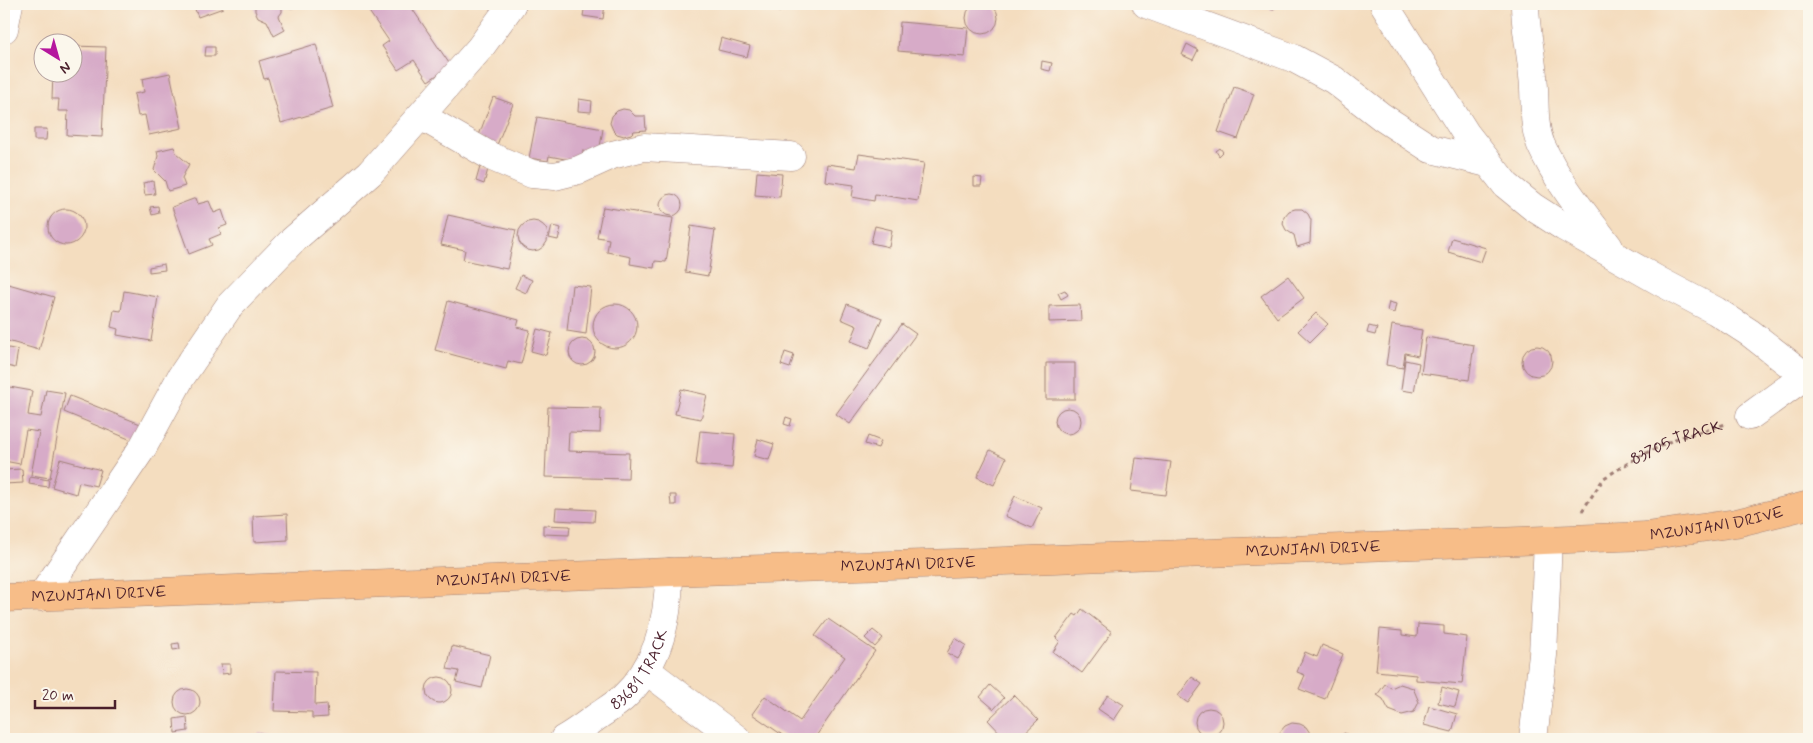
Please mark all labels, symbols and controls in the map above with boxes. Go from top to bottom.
north arrow [32,32,82,82]
text: N [56,58,74,78]
street label: 83705 TRACK [1626,415,1725,470]
street label: MZUNJANI DRIVE [1649,501,1786,546]
street label: MZUNJANI DRIVE [1245,536,1381,562]
street label: MZUNJANI DRIVE [840,552,976,577]
street label: MZUNJANI DRIVE [436,565,572,592]
street label: MZUNJANI DRIVE [31,581,167,607]
street label: 83681 TRACK [606,626,673,715]
scale bar [35,678,115,710]
text: 20 m [42,686,74,706]

